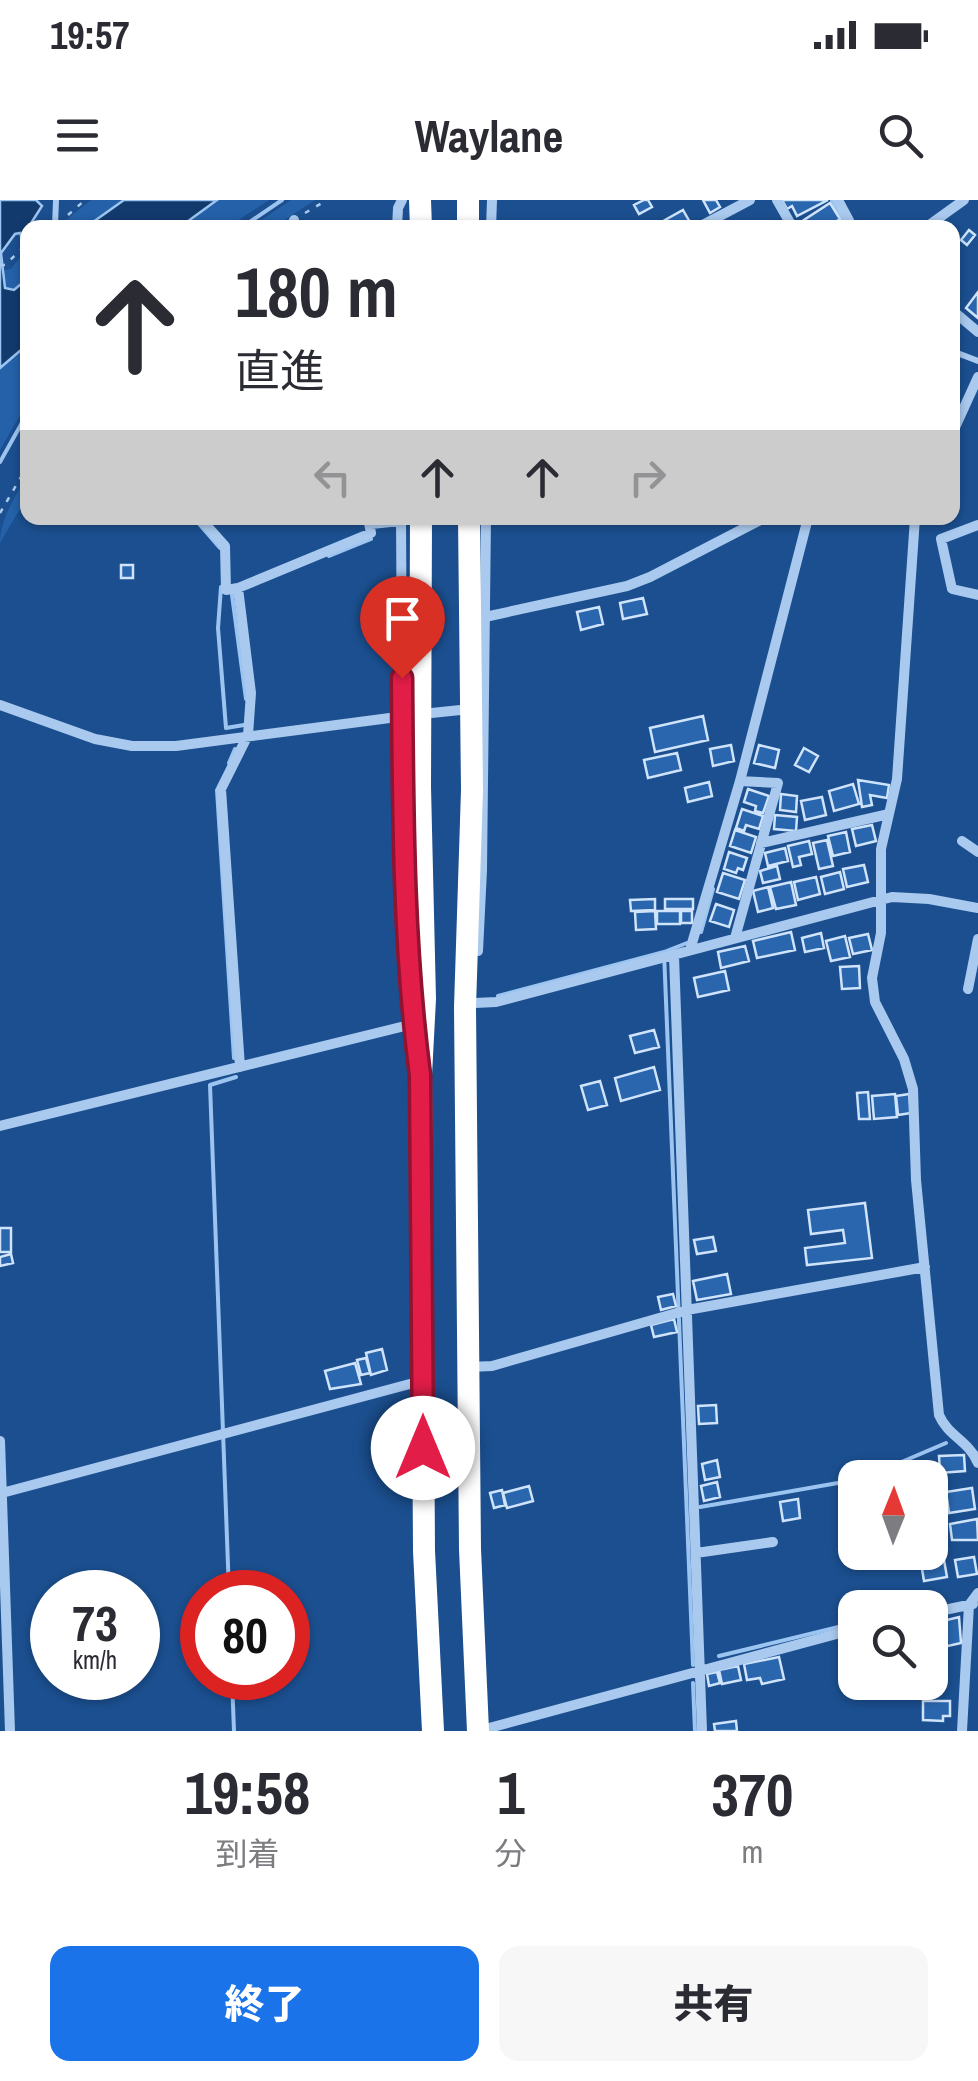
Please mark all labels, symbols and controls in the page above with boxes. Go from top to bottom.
text: 19:57 [50,10,130,61]
text: Waylane [415,105,563,166]
icon: menu [50,108,105,163]
icon: search [873,108,928,163]
text: 180 m [235,245,398,339]
icon: ahead [70,260,200,390]
text: 直進 [235,340,325,401]
icon: left [305,450,360,505]
icon: ahead [410,450,465,505]
icon: ahead [515,450,570,505]
icon: right [620,450,675,505]
pin [360,576,445,679]
icon: arrive [375,591,430,646]
position arrow [371,1396,475,1500]
north arrow [838,1460,948,1570]
map controls [838,1460,948,1700]
speed limit sign: 80 [180,1570,310,1700]
text: 73 [72,1589,118,1657]
button: search [838,1590,948,1700]
text: km/h [73,1643,117,1677]
text: 19:58 [185,1752,310,1833]
text: 1 [497,1752,525,1833]
text: 370 [711,1754,793,1835]
text: m [742,1830,763,1873]
text: 到着 [215,1832,279,1875]
text: 分 [495,1832,527,1875]
button: 終了 [50,1946,479,2061]
button: 共有 [499,1946,928,2061]

